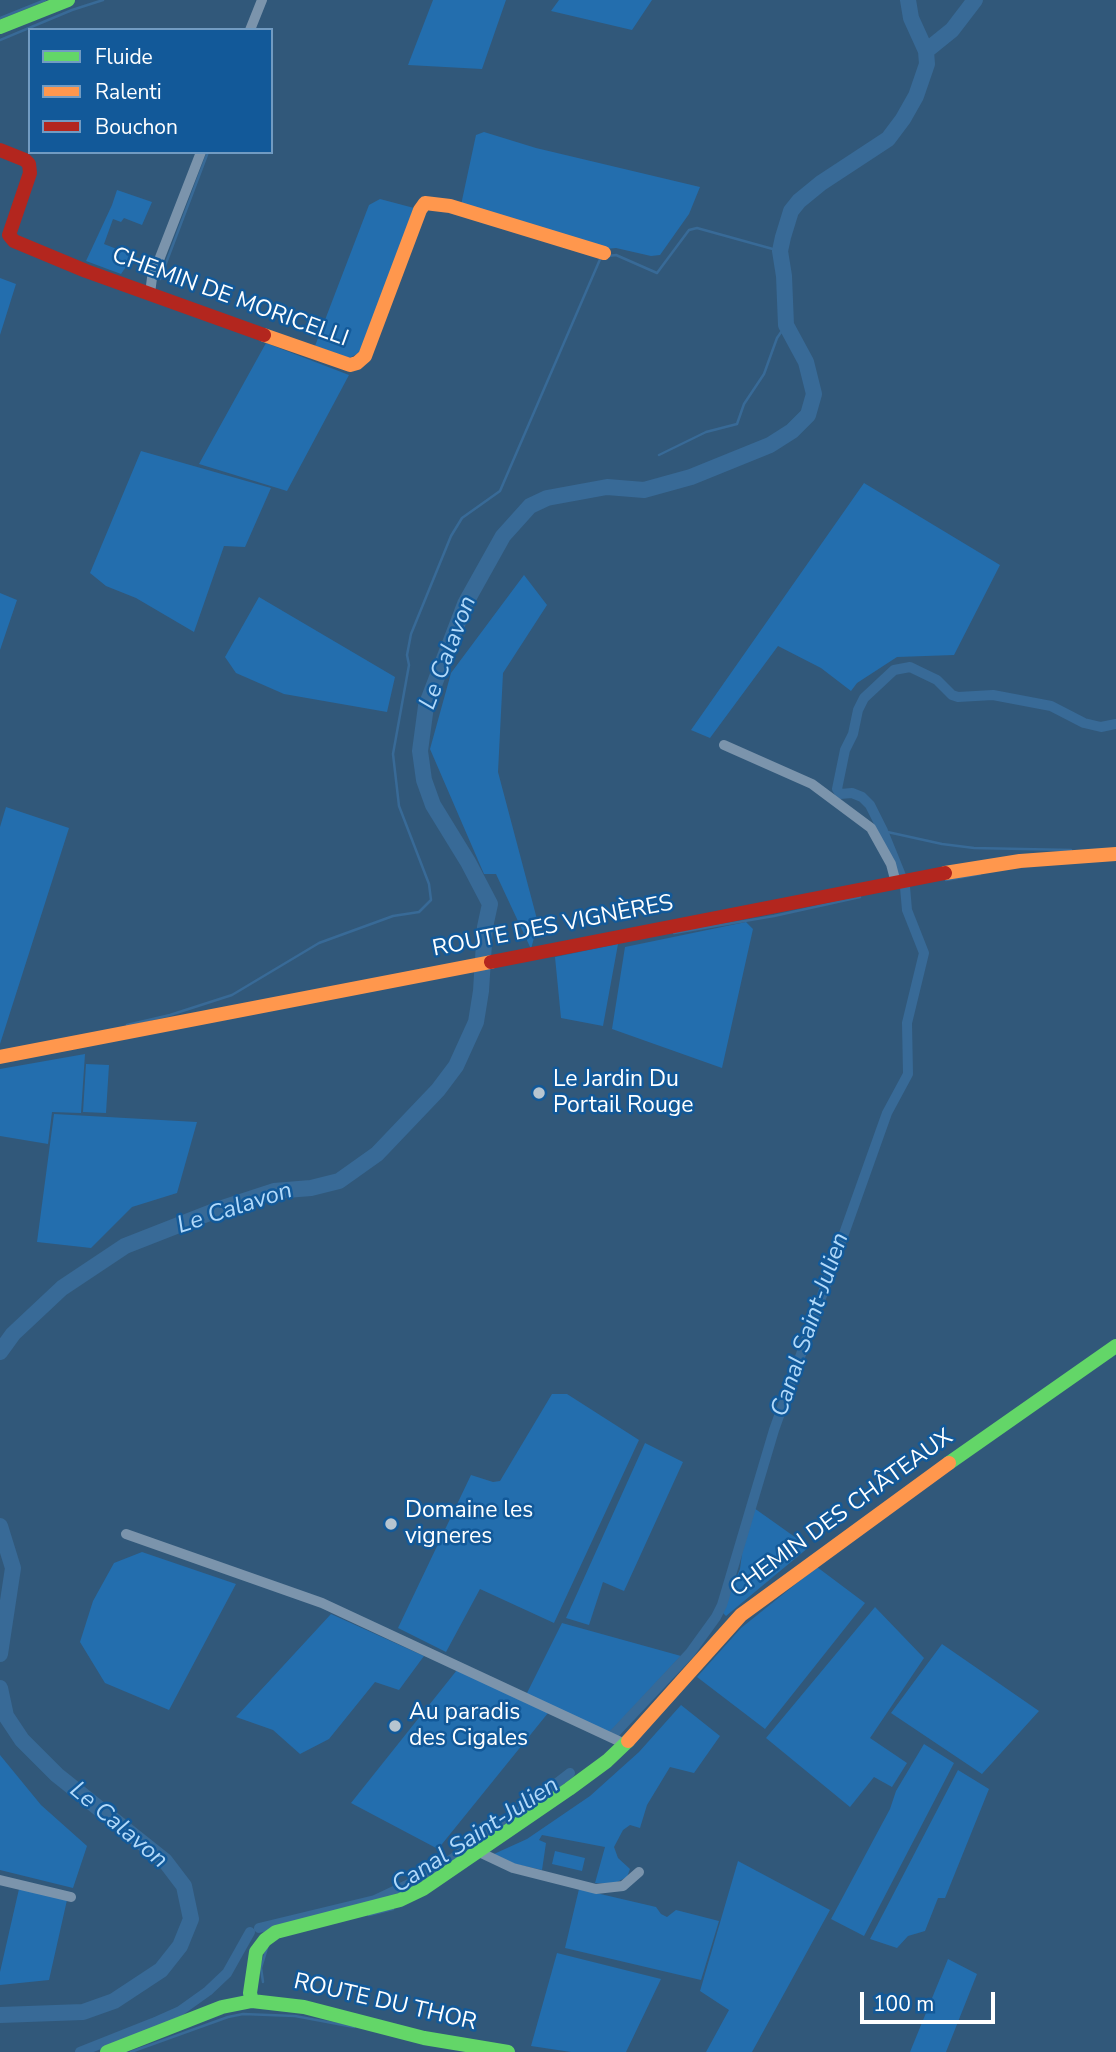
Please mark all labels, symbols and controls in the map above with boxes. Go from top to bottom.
legend [28,28,273,154]
text: Fluide [95,43,153,71]
text: Ralenti [95,78,162,106]
text: Bouchon [95,113,178,141]
street label: CHEMIN DE MORICELLI [108,242,352,354]
water label: Le Calavon [414,592,484,714]
street label: ROUTE DES VIGNÈRES [430,890,676,964]
place label: Le Jardin Du Portail Rouge [553,1066,693,1120]
marker: Le Jardin Du Portail Rouge [531,1085,547,1101]
water label: Le Calavon [174,1177,296,1241]
water label: Canal Saint-Julien [766,1229,856,1421]
street label: CHEMIN DES CHÂTEAUX [725,1424,959,1604]
place label: Domaine les vigneres [405,1497,533,1551]
marker: Domaine les vigneres [383,1516,399,1532]
place label: Au paradis des Cigales [409,1699,528,1753]
marker: Au paradis des Cigales [387,1718,403,1734]
water label: Canal Saint-Julien [387,1771,565,1901]
water label: Le Calavon [63,1777,173,1875]
street label: ROUTE DU THOR [291,1969,479,2037]
scale bar [864,1979,999,2023]
text: 100 m [873,1990,934,2018]

